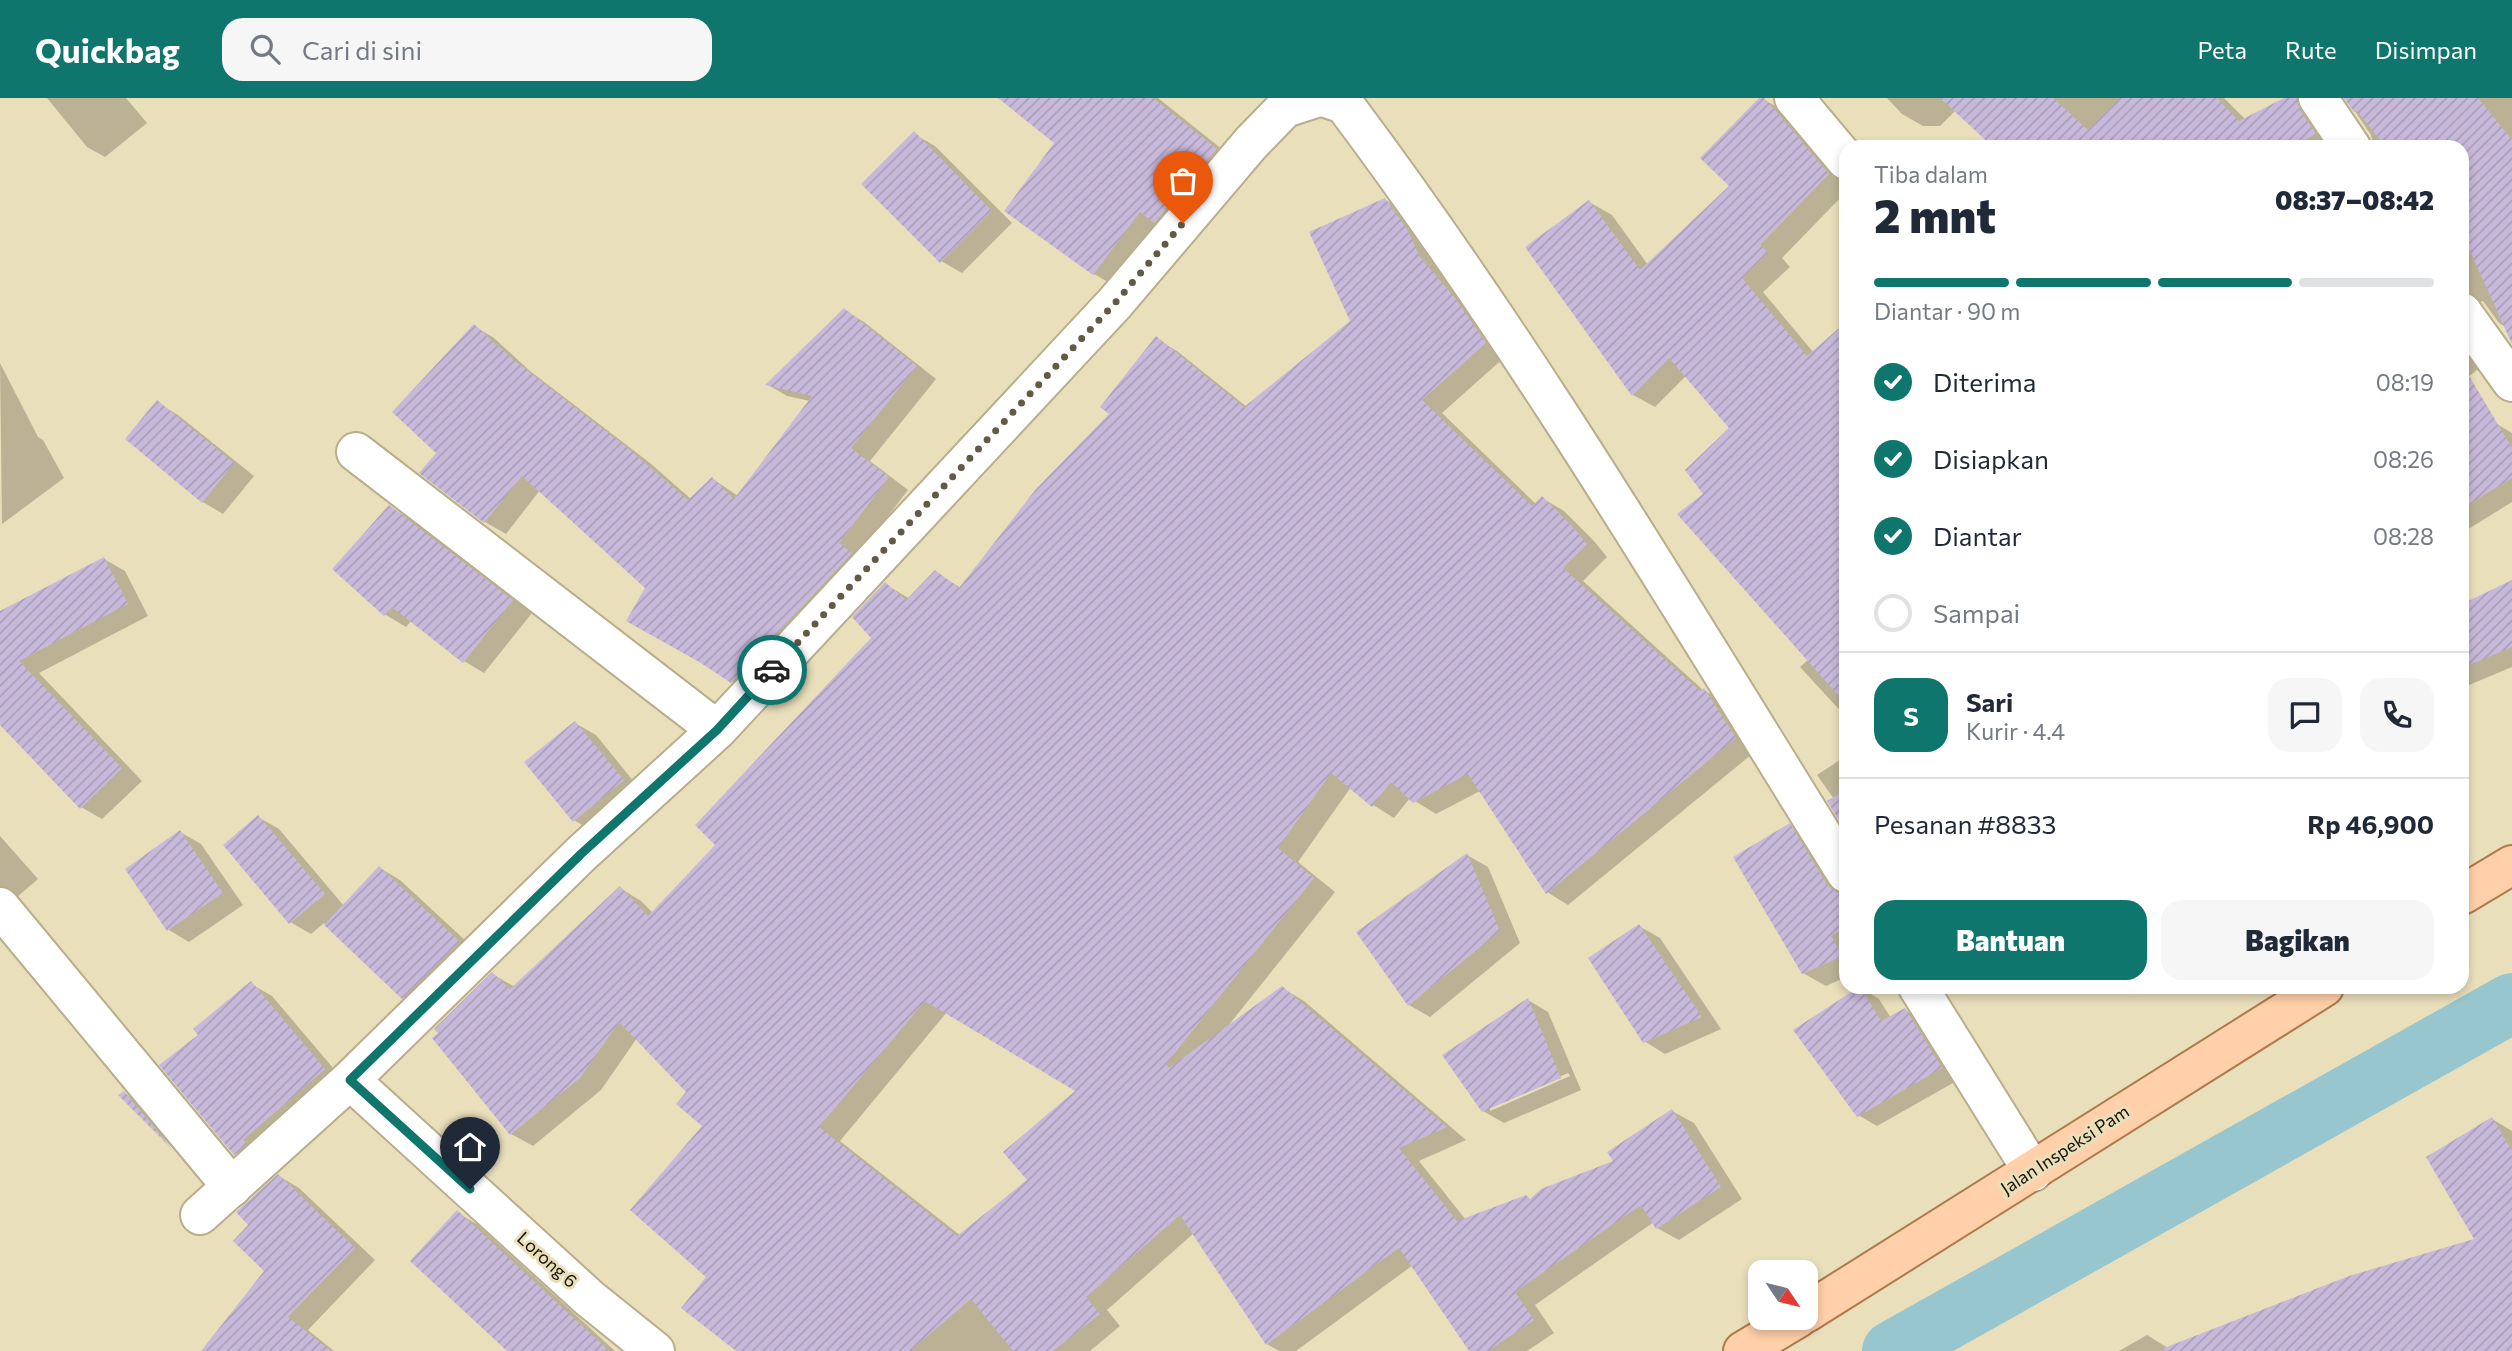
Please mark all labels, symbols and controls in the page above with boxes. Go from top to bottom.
search box [222,18,712,81]
text: Quickbag [35,29,180,70]
icon: search [246,30,284,68]
text: Cari di sini [302,34,422,65]
text: Peta [2197,35,2247,64]
text: Rute [2285,35,2337,64]
text: Disimpan [2375,35,2477,64]
pin [1153,151,1213,223]
text: Tiba dalam [1874,160,1988,188]
icon: bag [1164,162,1202,200]
text: 08:37–08:42 [2275,184,2434,215]
text: 2 mnt [1874,186,1996,242]
text: Diantar · 90 m [1874,297,2020,325]
icon: check [1874,363,1912,401]
text: Diterima [1933,366,2036,397]
text: 08:19 [2376,368,2434,396]
icon: check [1874,440,1912,478]
text: Disiapkan [1933,443,2049,474]
text: 08:26 [2373,445,2434,473]
icon: check [1874,517,1912,555]
text: Diantar [1933,520,2022,551]
text: 08:28 [2373,522,2434,550]
text: Sampai [1933,597,2020,628]
courier [737,635,807,705]
icon: car [753,651,791,689]
button: chat [2268,678,2342,752]
button: phone [2360,678,2434,752]
text: Sari [1966,686,2013,717]
text: S [1903,700,1919,731]
text: Kurir · 4.4 [1966,717,2065,745]
text: Pesanan #8833 [1874,808,2056,839]
text: Rp 46,900 [2307,808,2434,839]
button: Bantuan [1874,900,2147,980]
button: Bagikan [2161,900,2434,980]
street label: Jalan Inspeksi Pam [1996,1099,2133,1199]
pin [440,1117,500,1189]
icon: home [451,1128,489,1166]
street label: Lorong 6 [513,1227,582,1292]
north arrow [1748,1260,1818,1330]
map controls [1748,1260,1818,1330]

